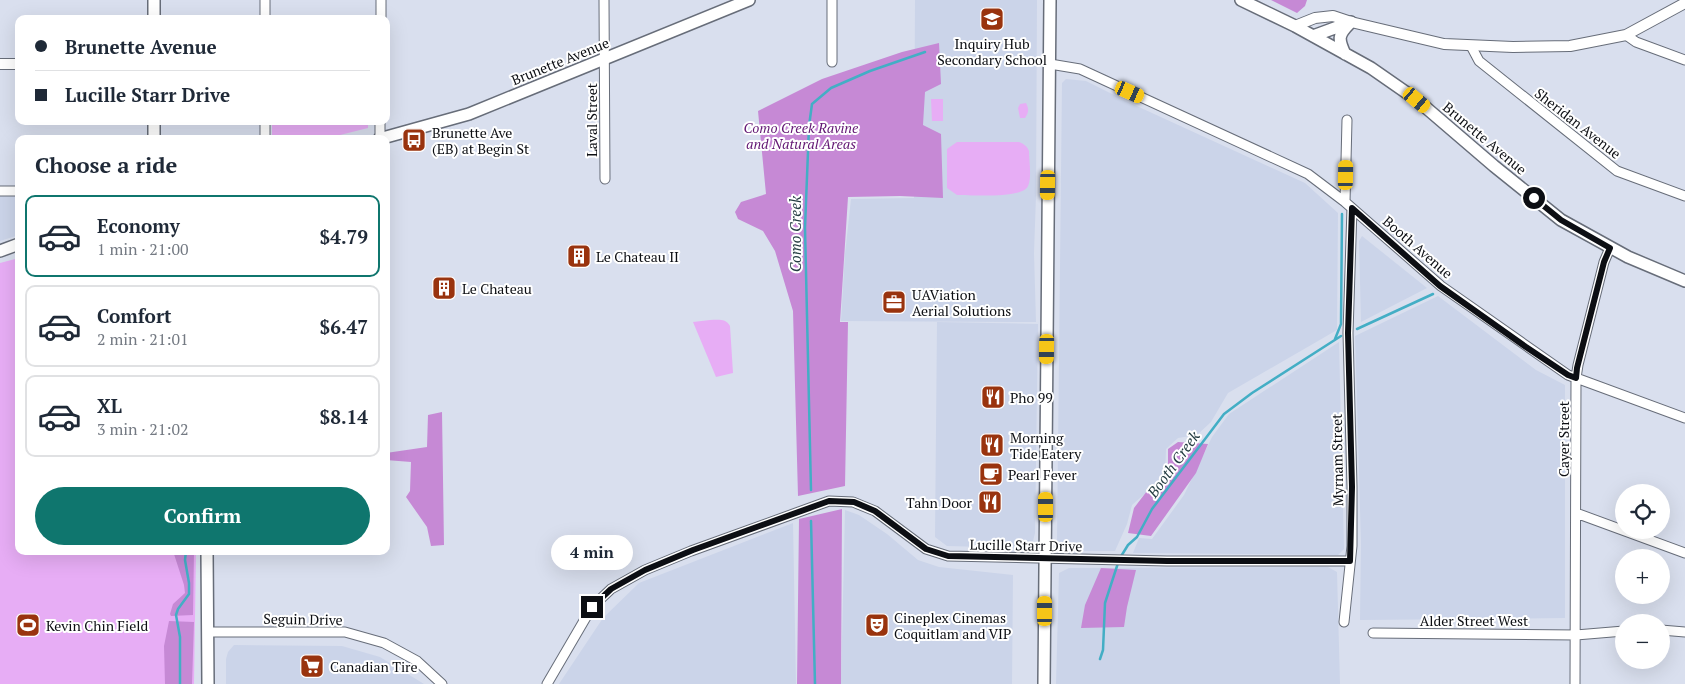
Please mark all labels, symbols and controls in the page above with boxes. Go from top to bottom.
school or university icon: Inquiry Hub Secondary School [979,6,1005,32]
street label: Brunette Avenue [508,33,612,89]
text: Brunette Avenue [65,34,217,59]
place label: Inquiry Hub Secondary School [937,34,1047,69]
car [1113,79,1146,105]
text: Lucille Starr Drive [65,82,230,107]
street label: Laval Street [582,82,601,157]
street label: Sheridan Avenue [1531,83,1625,163]
car [1400,85,1433,115]
street label: Brunette Avenue [1439,97,1531,179]
park label: Como Creek Ravine and Natural Areas [744,118,859,153]
place label: Brunette Ave (EB) at Begin St [432,123,530,158]
bus stop icon: Brunette Ave (EB) at Begin St [401,127,427,153]
text: Choose a ride [35,150,177,179]
car [1338,160,1353,190]
car [1040,170,1055,200]
route start [1523,187,1545,209]
water label: Como Creek [785,195,805,272]
street label: Booth Avenue [1379,212,1457,282]
text: Economy [97,213,180,238]
icon: car [37,214,82,259]
text: $4.79 [319,224,368,249]
text: 1 min · 21:00 [97,238,189,260]
building icon: Le Chateau II [566,243,592,269]
place label: Le Chateau II [596,247,679,266]
building icon: Le Chateau [431,275,457,301]
place label: Le Chateau [462,279,532,298]
place label: UAViation Aerial Solutions [912,285,1011,320]
office icon: UAViation Aerial Solutions [881,289,907,315]
text: Comfort [97,303,172,328]
icon: car [37,304,82,349]
text: $6.47 [319,314,368,339]
text: 2 min · 21:01 [97,328,189,350]
car [1039,334,1054,364]
restaurant icon: Pho 99 [980,384,1006,410]
place label: Pho 99 [1010,388,1053,407]
text: XL [97,393,122,418]
icon: car [37,394,82,439]
street label: Cayer Street [1554,400,1573,477]
text: $8.14 [319,404,368,429]
street label: Myrnam Street [1327,413,1347,507]
text: 3 min · 21:02 [97,418,189,440]
water label: Booth Creek [1142,426,1204,502]
place label: Morning Tide Eatery [1010,428,1082,463]
restaurant icon: Morning Tide Eatery [979,432,1005,458]
cafe icon: Pearl Fever [978,461,1004,487]
place label: Pearl Fever [1008,465,1077,484]
map controls [1615,484,1670,669]
button: locate [1615,484,1670,539]
button: Confirm [35,487,370,545]
restaurant icon: Tahn Door [977,489,1003,515]
car [1038,492,1053,522]
place label: Tahn Door [906,493,973,512]
callout: 4 min [551,534,633,570]
street label: Lucille Starr Drive [970,535,1082,555]
text: 4 min [570,541,614,563]
button: + [1615,549,1670,604]
route end [581,596,603,618]
car [1037,596,1052,626]
place label: Cineplex Cinemas Coquitlam and VIP [894,608,1011,643]
street label: Seguin Drive [263,609,343,629]
street label: Alder Street West [1420,611,1529,630]
sports icon: Kevin Chin Field [15,612,41,638]
theatre icon: Cineplex Cinemas Coquitlam and VIP [864,612,890,638]
button: − [1615,614,1670,669]
place label: Kevin Chin Field [46,616,148,635]
supermarket icon: Canadian Tire [299,653,325,679]
place label: Canadian Tire [330,657,418,676]

